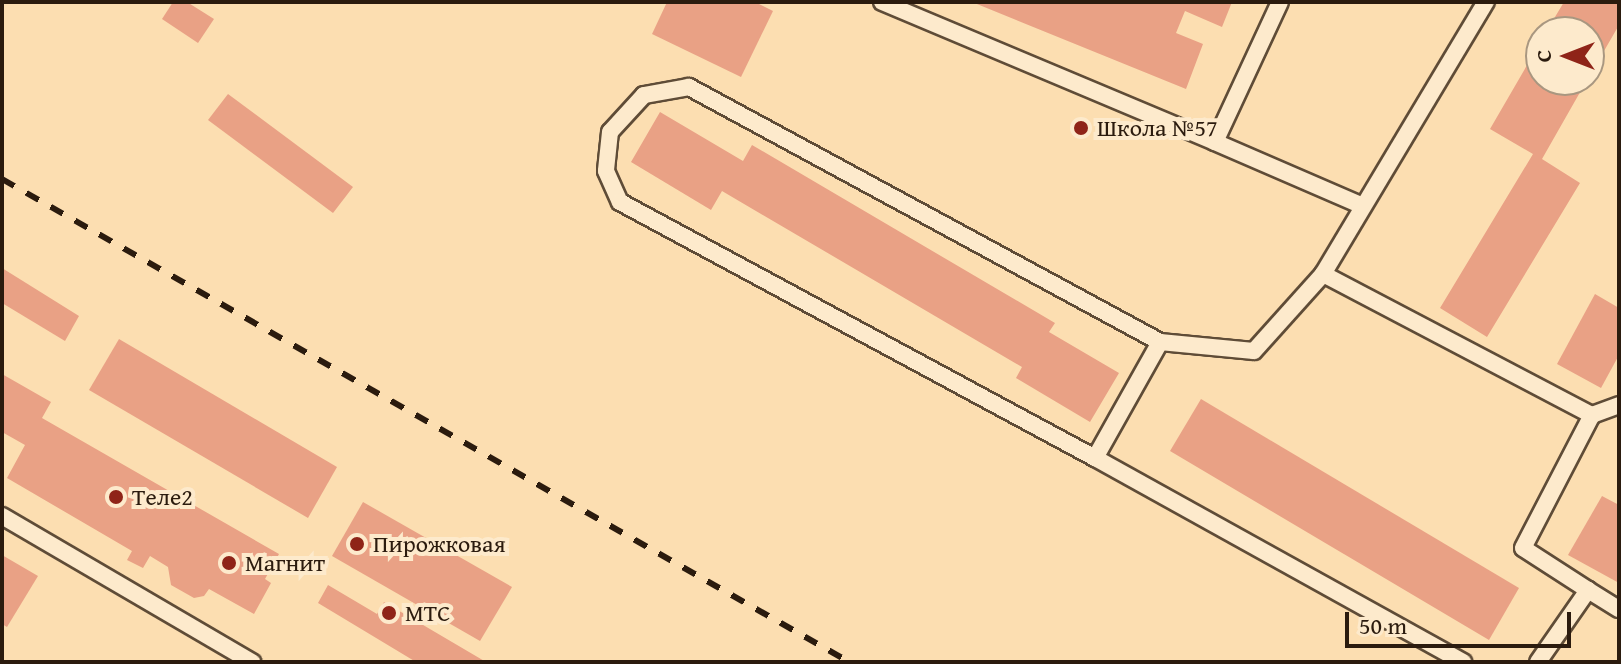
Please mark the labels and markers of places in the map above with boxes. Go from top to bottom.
place label: Школа №57 [1097,114,1218,142]
marker: Школа №57 [1072,119,1090,137]
place label: Теле2 [132,483,193,511]
marker: Теле2 [107,488,125,506]
place label: Пирожковая [373,530,506,558]
marker: Пирожковая [348,535,366,553]
place label: Магнит [245,549,325,577]
marker: Магнит [220,554,238,572]
place label: МТС [405,599,450,627]
marker: МТС [380,604,398,622]

